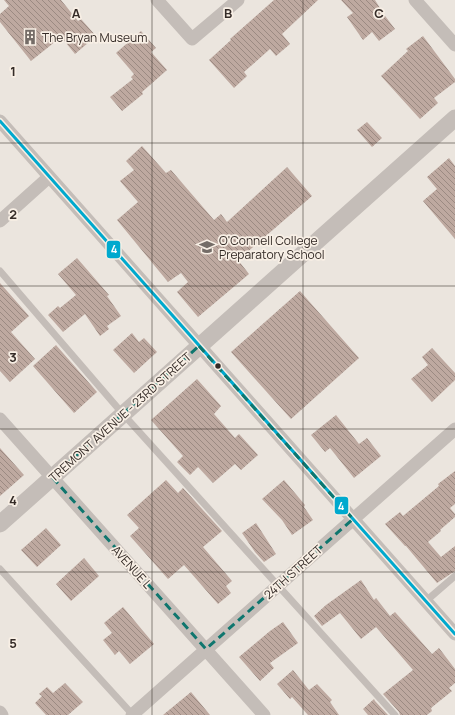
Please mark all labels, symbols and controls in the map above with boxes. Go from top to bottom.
text: A [72,4,81,22]
text: B [224,4,232,22]
text: C [374,4,384,22]
building icon: The Bryan Museum [21,28,39,46]
place label: The Bryan Museum [42,29,147,46]
text: 1 [10,62,16,80]
text: 2 [9,205,17,223]
place label: O'Connell College Preparatory School [219,232,325,263]
school or university icon: O'Connell College Preparatory School [198,238,216,256]
line badge: 4 [106,240,121,259]
text: 4 [111,241,118,256]
text: 3 [9,348,17,366]
street label: TREMONT AVENUE - 23RD STREET [45,348,196,486]
unlabelled marker [213,361,223,371]
text: 4 [9,491,17,509]
line badge: 4 [334,496,349,515]
text: 4 [338,498,345,513]
street label: 24TH STREET [260,540,327,603]
street label: AVENUE L [108,542,156,592]
text: 5 [9,634,17,652]

